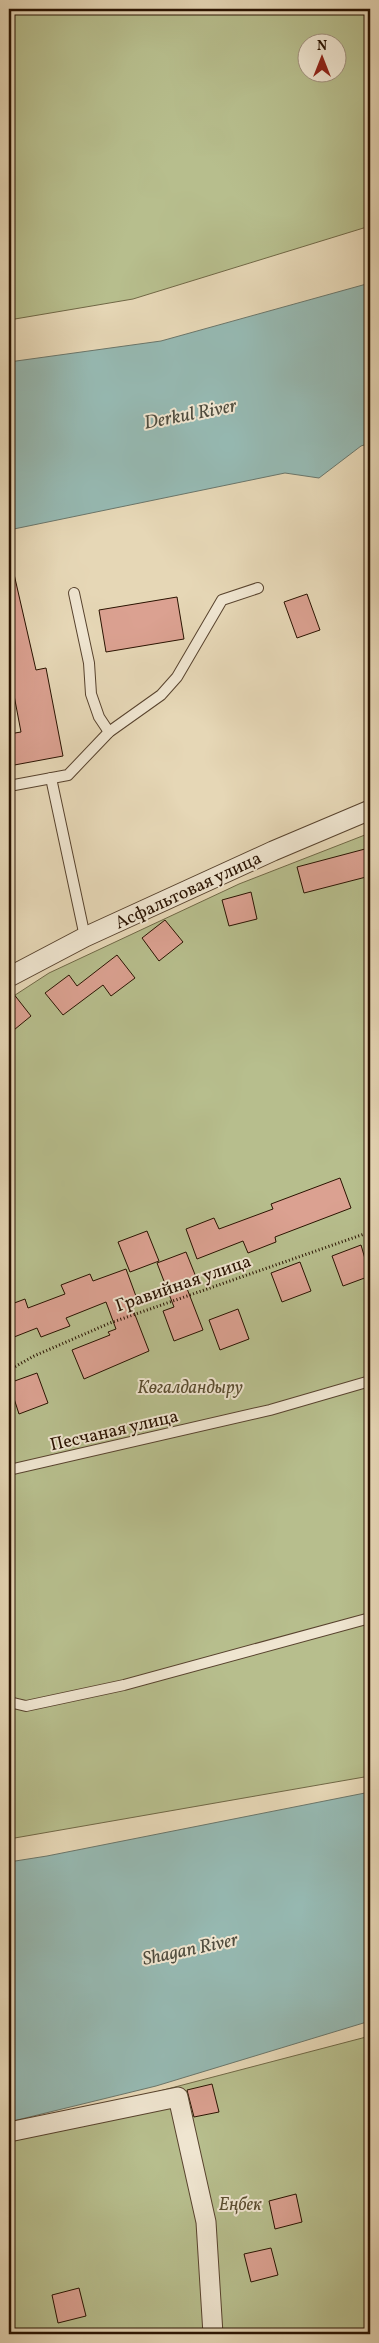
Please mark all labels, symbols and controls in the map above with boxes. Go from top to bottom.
north arrow [296,32,346,82]
text: N [317,37,327,56]
water label: Derkul River [142,393,240,437]
street label: Асфальтовая улица [111,846,266,936]
street label: Гравийная улица [112,1249,255,1319]
park label: Көгалдандыру [137,1376,243,1401]
street label: Песчаная улица [48,1405,181,1458]
water label: Shagan River [140,1927,242,1973]
park label: Еңбек [219,2193,262,2218]

